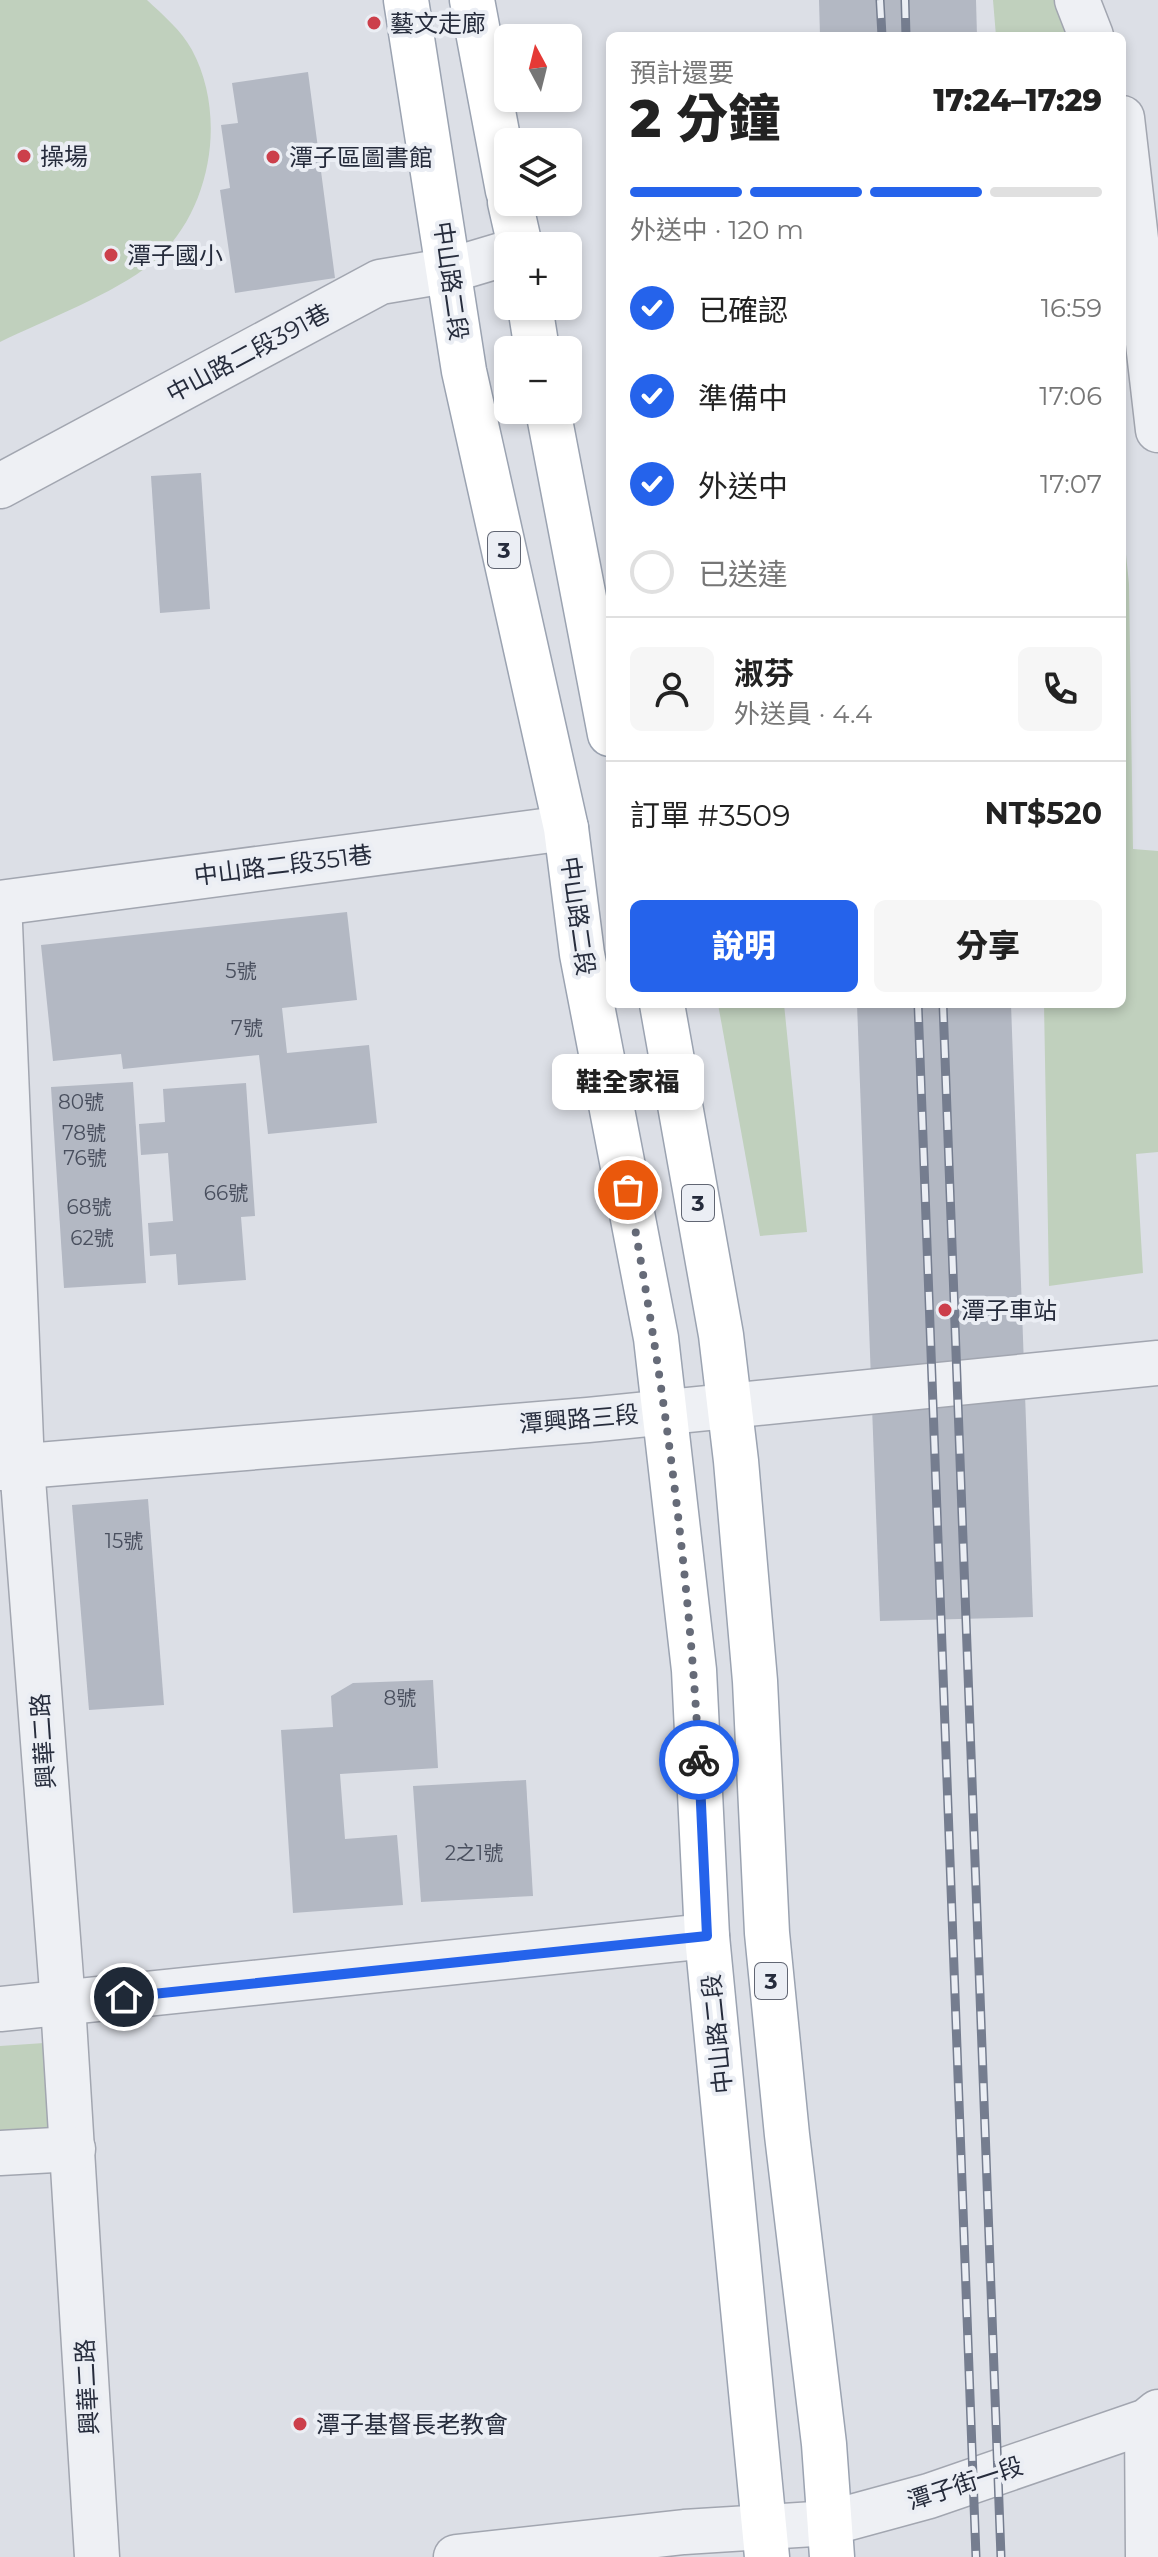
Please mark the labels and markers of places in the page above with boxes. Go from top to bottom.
place label: 藝文走廊 [390,9,486,38]
marker: 藝文走廊 [365,14,383,32]
place label: 操場 [40,142,88,171]
place label: 潭子區圖書館 [289,143,433,172]
marker: 操場 [15,147,33,165]
marker: 潭子區圖書館 [264,148,282,166]
place label: 潭子國小 [127,241,223,270]
marker: 潭子國小 [102,246,120,264]
callout: 鞋全家福 [552,1054,704,1110]
pin [594,1156,662,1224]
place label: 潭子車站 [961,1296,1057,1325]
marker: 潭子車站 [936,1301,954,1319]
pin [90,1963,158,2031]
place label: 潭子基督長老教會 [316,2410,508,2439]
marker: 潭子基督長老教會 [291,2415,309,2433]

